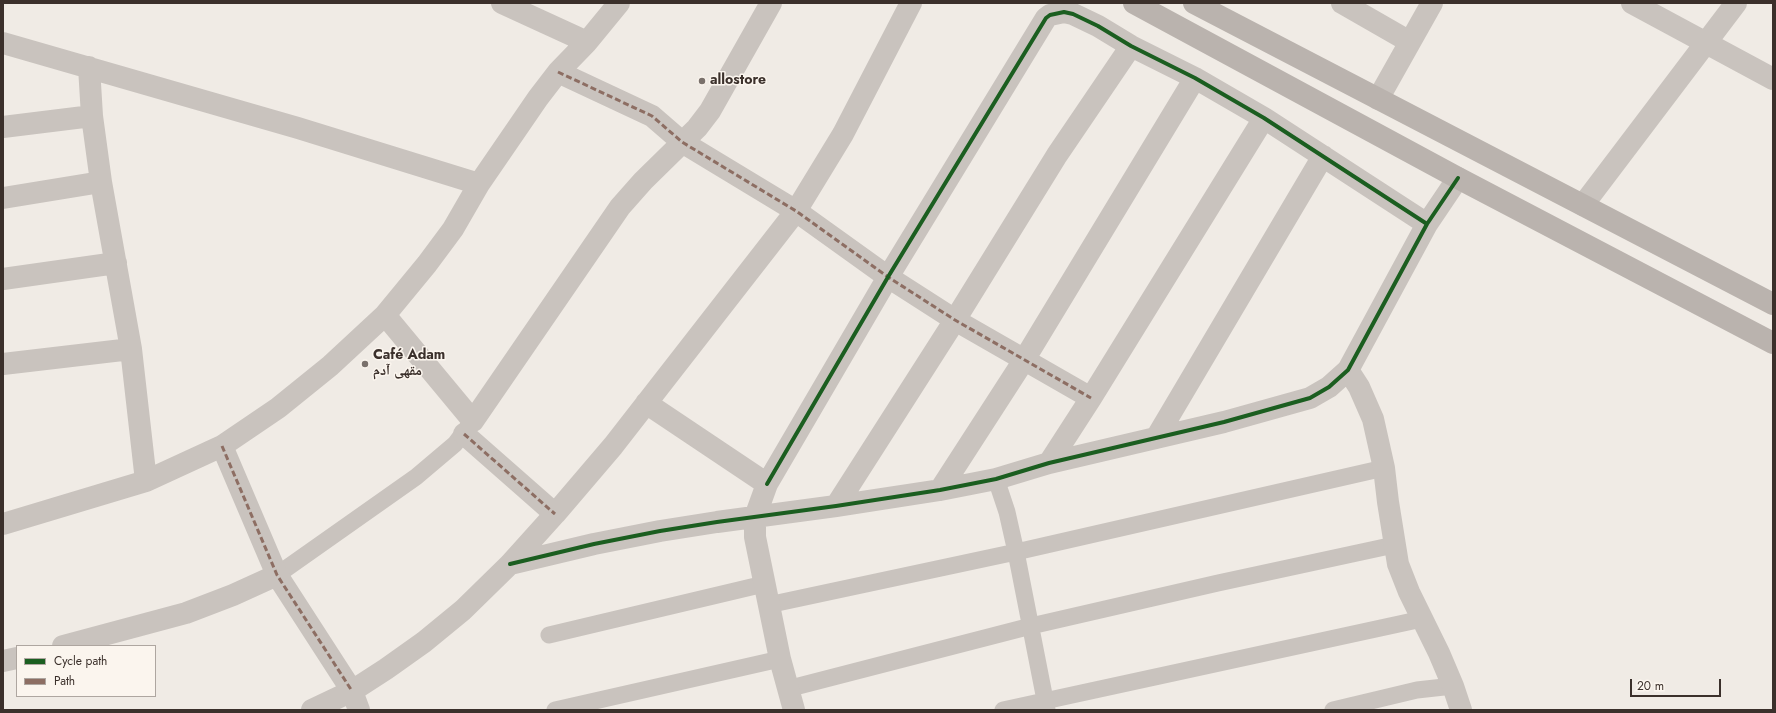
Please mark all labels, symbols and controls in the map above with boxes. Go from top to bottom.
place label: allostore [710,73,766,89]
marker: allostore [697,76,707,86]
place label: Café Adam مقهى آدم [373,348,445,380]
marker: Café Adam مقهى آدم [360,359,370,369]
legend [16,645,156,697]
text: Cycle path [54,652,107,670]
scale bar [1632,671,1723,697]
text: Path [54,672,75,690]
text: 20 m [1637,677,1664,695]

